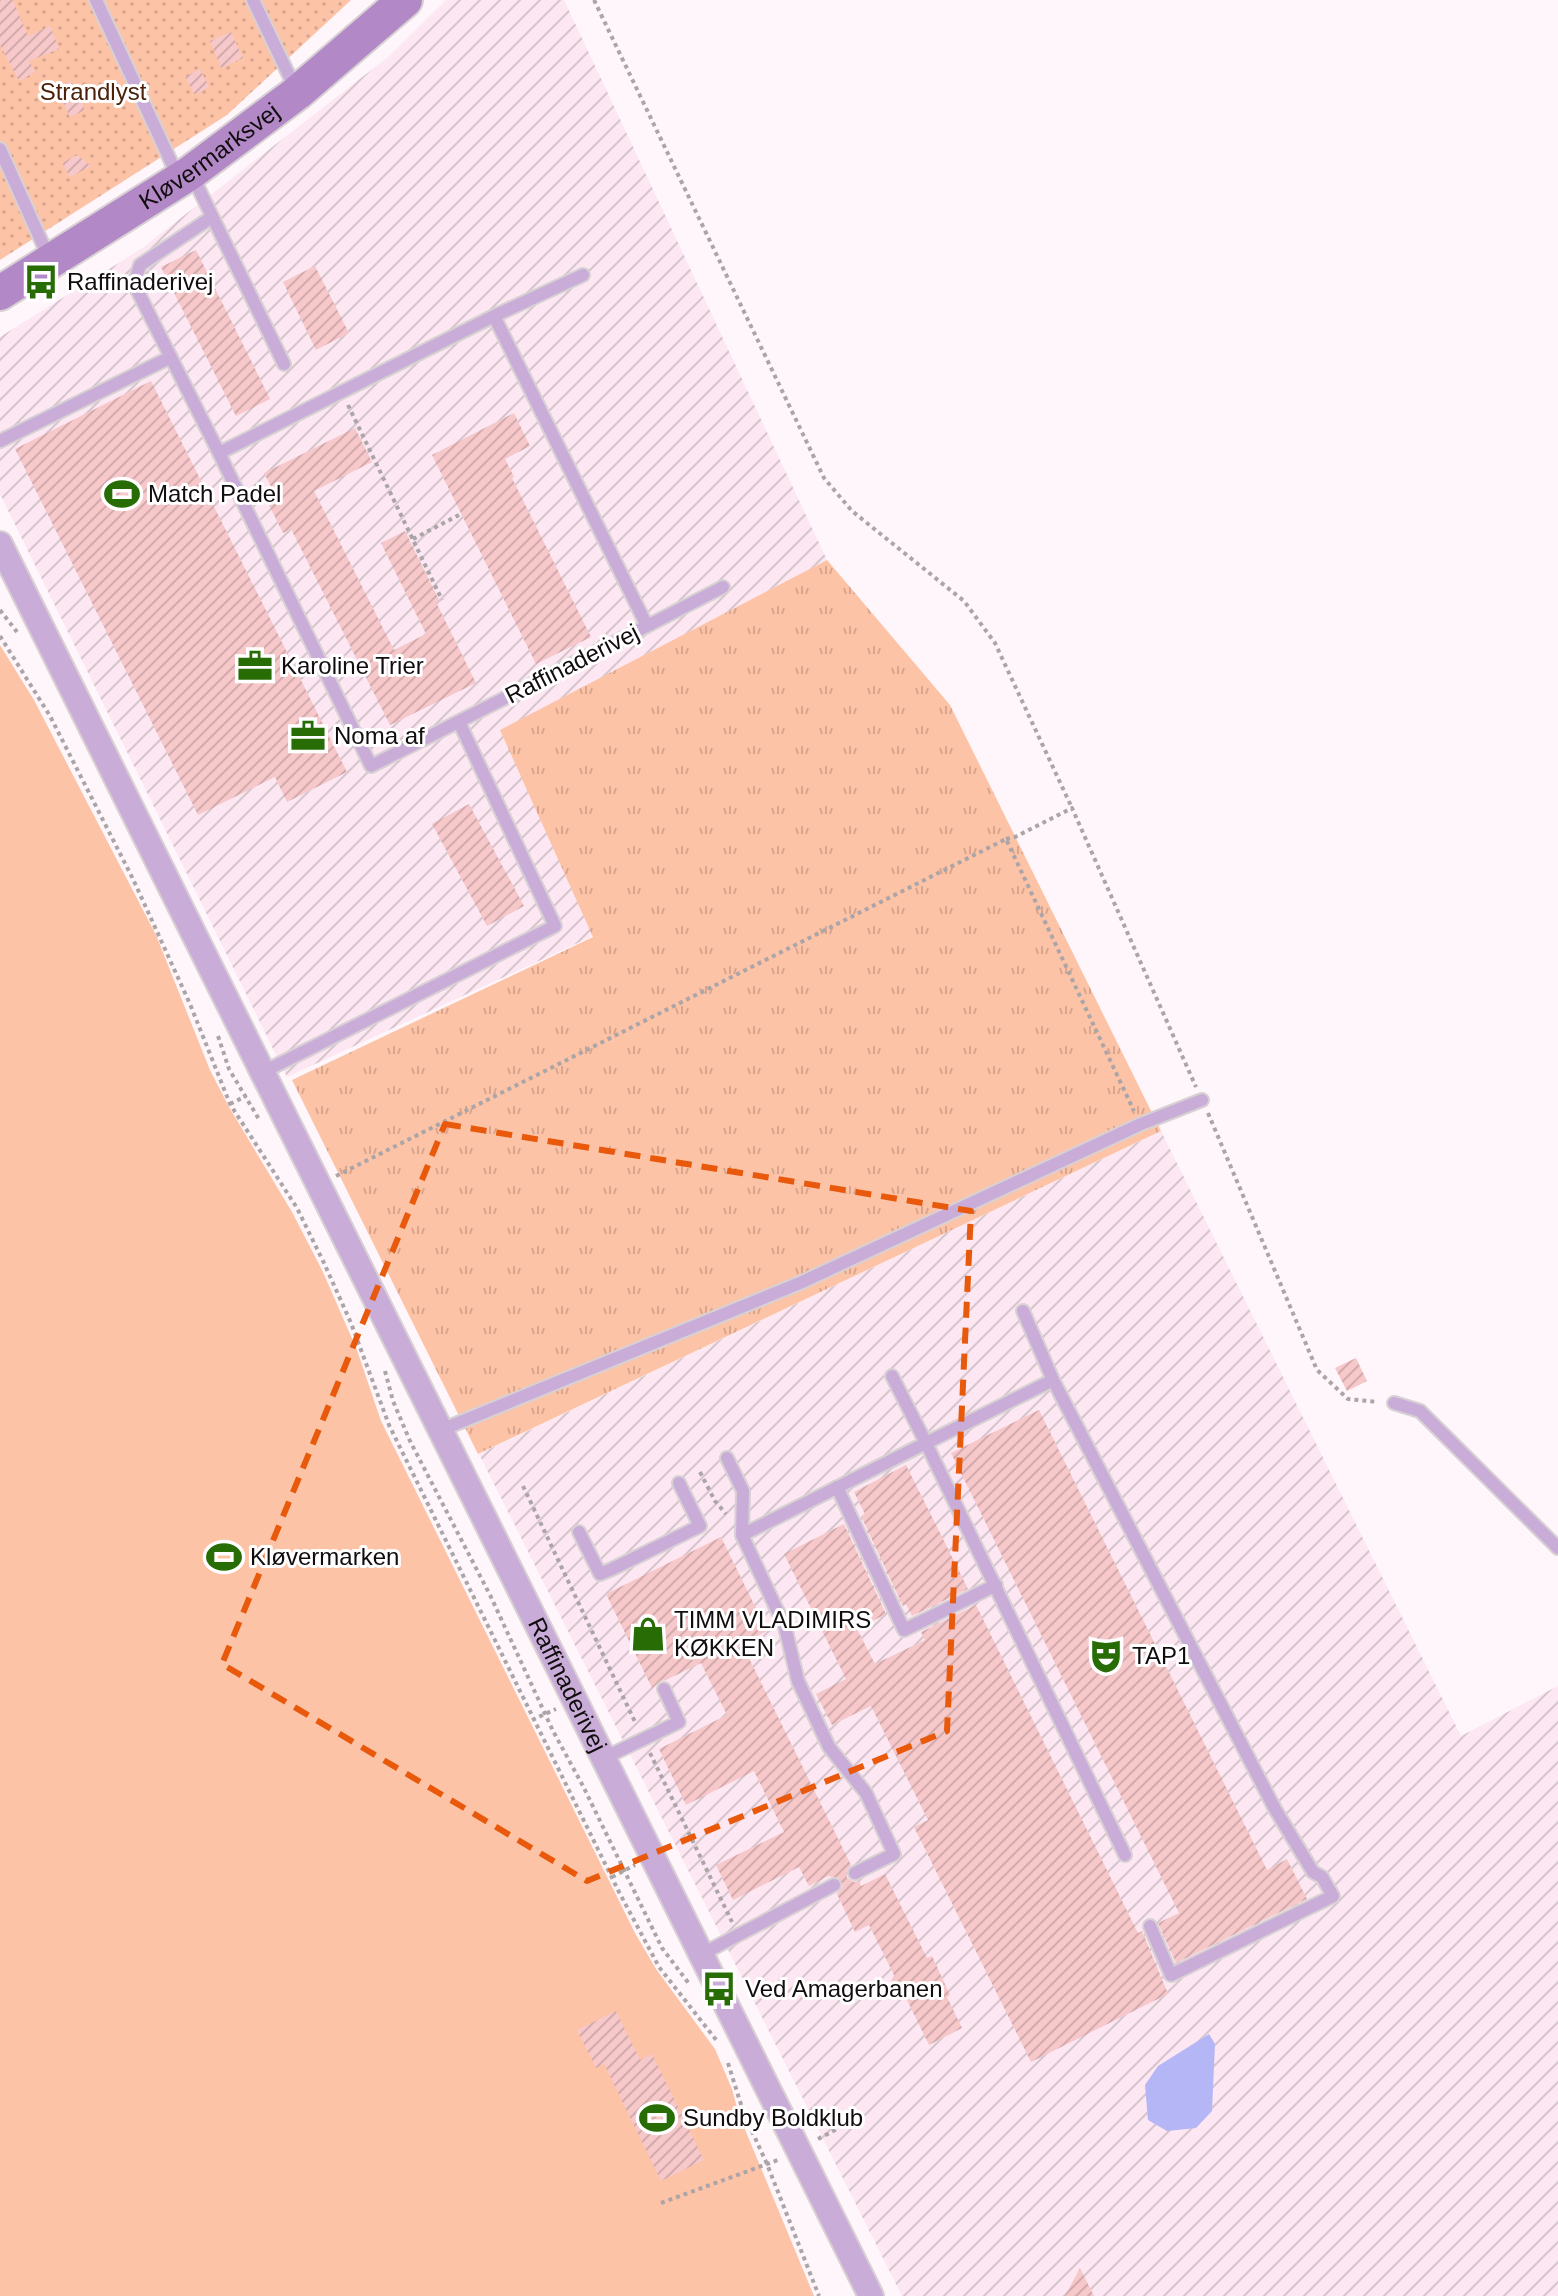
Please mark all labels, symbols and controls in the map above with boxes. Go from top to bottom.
park label: Strandlyst [40,78,147,105]
street label: Kløvermarksvej [134,97,284,215]
bus stop icon: Raffinaderivej [22,263,60,301]
place label: Raffinaderivej [67,268,213,295]
sports icon: Match Padel [103,475,141,513]
place label: Match Padel [148,480,281,507]
street label: Raffinaderivej [500,618,643,709]
office icon: Karoline Trier [236,647,274,685]
place label: Karoline Trier [281,652,424,679]
office icon: Noma af [289,717,327,755]
place label: Noma af [334,722,425,749]
sports icon: Kløvermarken [205,1538,243,1576]
place label: Kløvermarken [250,1543,399,1570]
place label: TIMM VLADIMIRS KØKKEN [674,1606,871,1661]
street label: Raffinaderivej [523,1613,612,1756]
shop icon: TIMM VLADIMIRS KØKKEN [629,1615,667,1653]
theatre icon: TAP1 [1087,1637,1125,1675]
place label: TAP1 [1132,1642,1190,1669]
bus stop icon: Ved Amagerbanen [700,1970,738,2008]
place label: Ved Amagerbanen [745,1975,943,2002]
sports icon: Sundby Boldklub [638,2099,676,2137]
place label: Sundby Boldklub [683,2104,863,2131]

